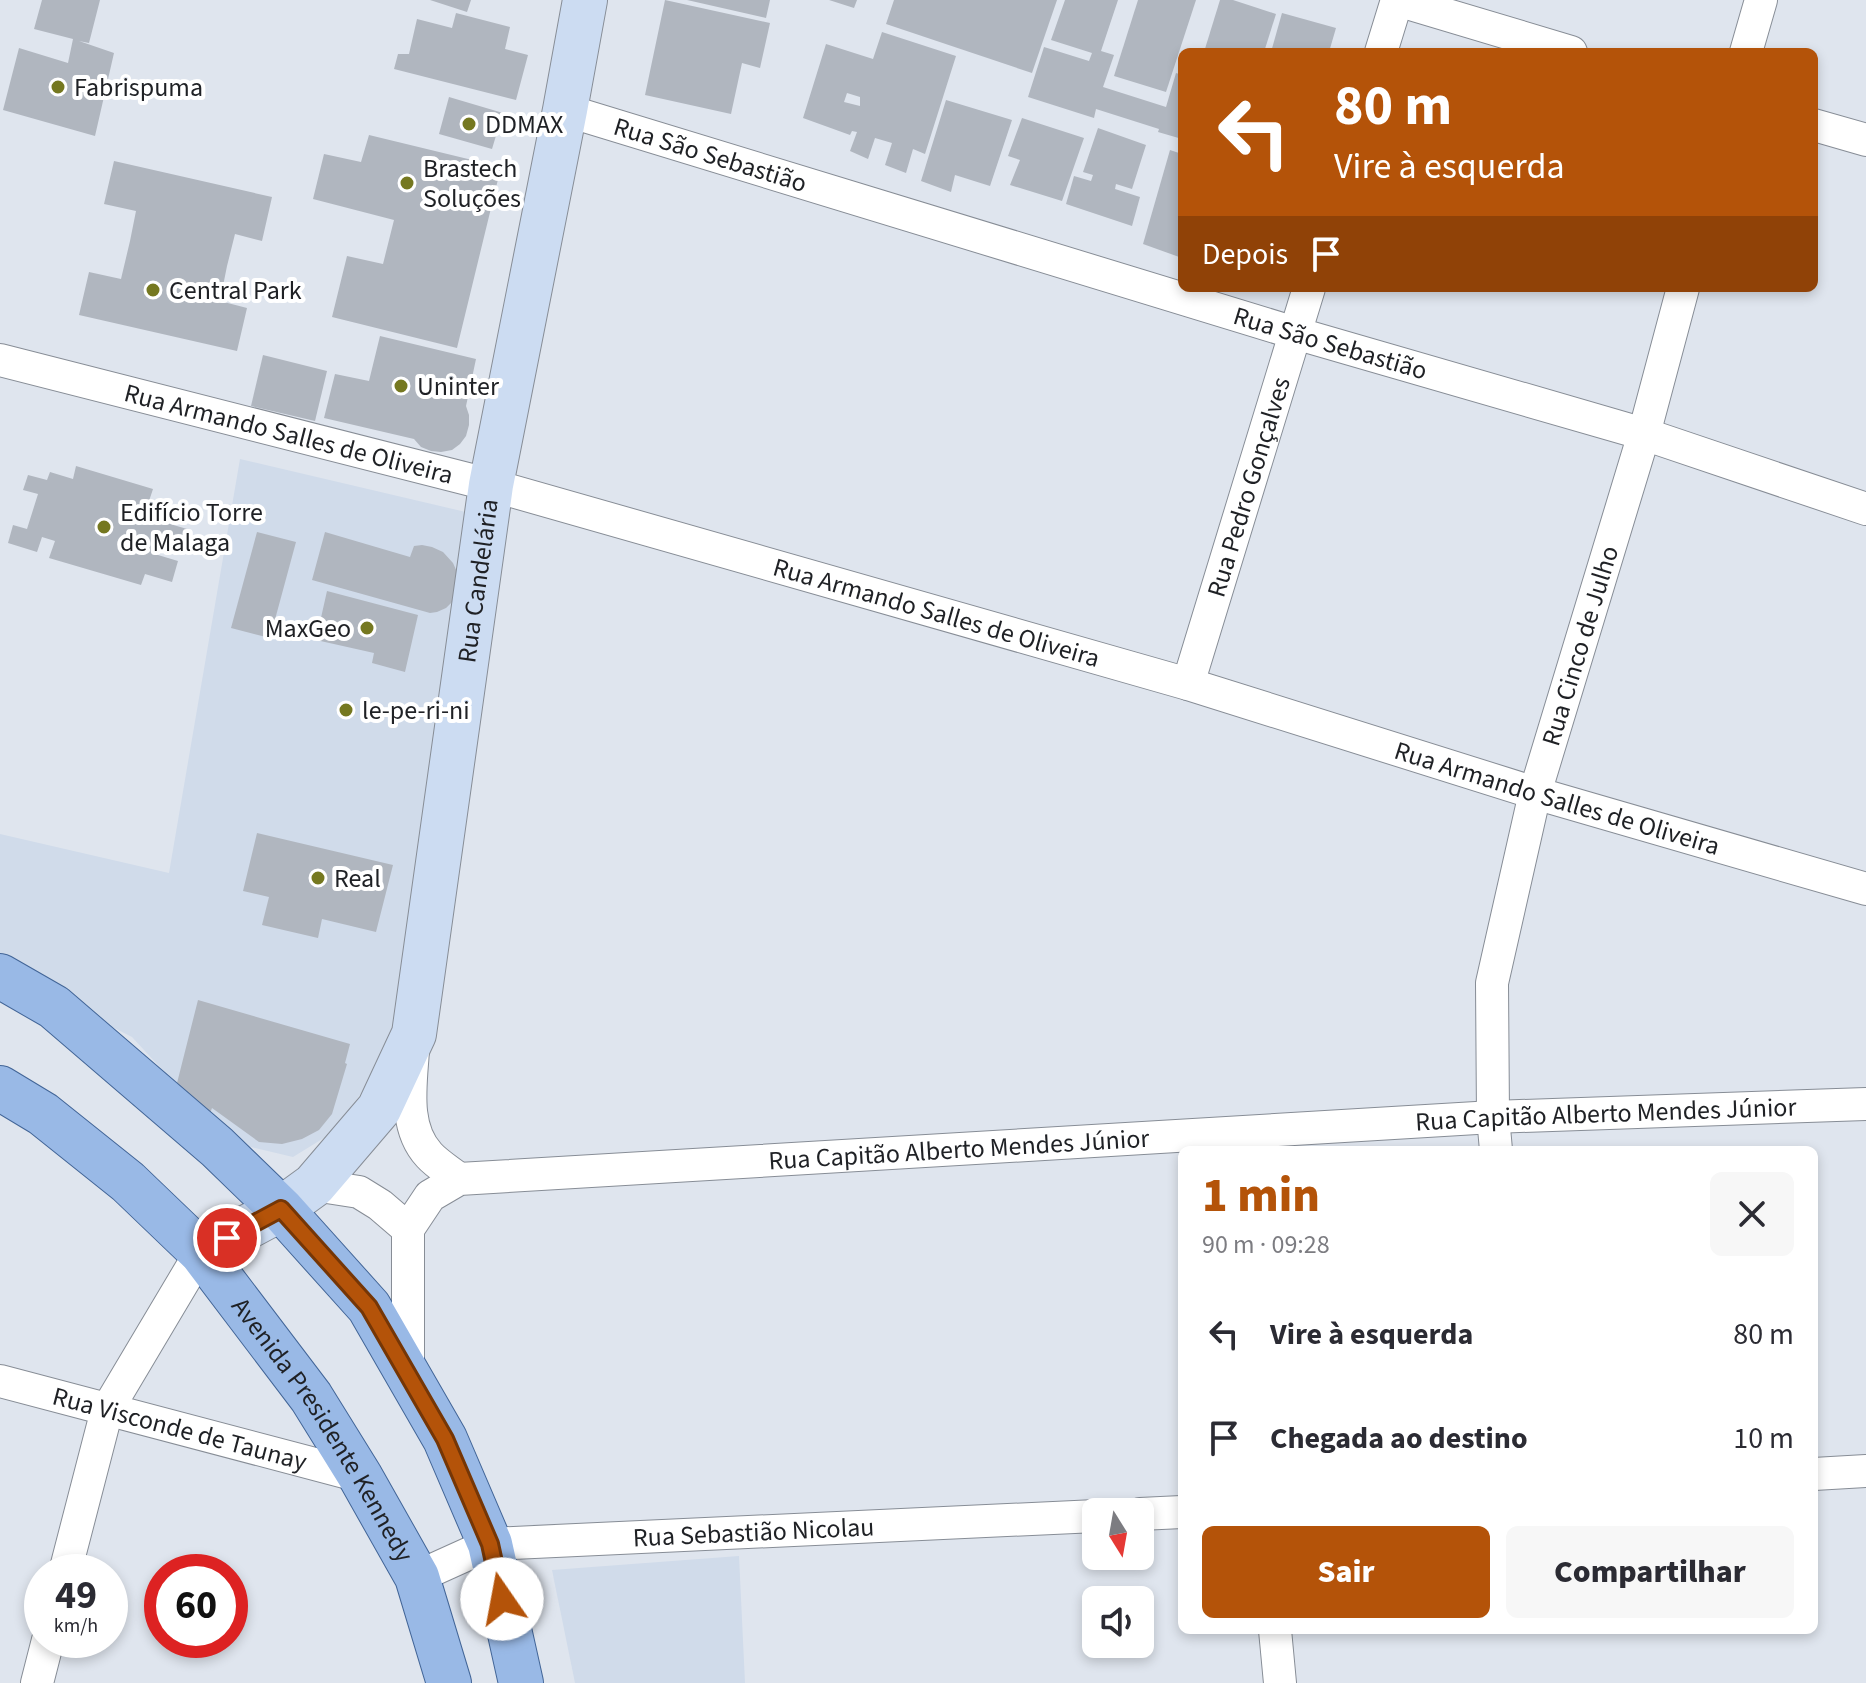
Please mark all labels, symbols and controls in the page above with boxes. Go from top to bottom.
text: 80 m [1334,67,1452,146]
place label: Fabrispuma [74,69,203,106]
marker: Fabrispuma [49,78,67,96]
icon: left [1202,80,1306,184]
place label: DDMAX [485,106,563,143]
street label: Rua São Sebastião [609,107,812,201]
marker: DDMAX [460,115,478,133]
text: Vire à esquerda [1334,141,1565,192]
place label: Brastech Soluções [423,150,521,217]
marker: Brastech Soluções [398,174,416,192]
icon: arrive [1304,232,1348,276]
text: Depois [1202,233,1288,276]
place label: Central Park [169,272,302,309]
marker: Central Park [144,281,162,299]
street label: Rua São Sebastião [1229,297,1432,389]
place label: Uninter [417,368,500,405]
street label: Rua Pedro Gonçalves [1197,372,1299,602]
street label: Rua Armando Salles de Oliveira [120,374,457,493]
marker: Uninter [392,377,410,395]
place label: Edifício Torre de Malaga [120,494,263,561]
street label: Rua Candelária [448,497,507,665]
marker: Edifício Torre de Malaga [95,518,113,536]
street label: Rua Cinco de Julho [1532,541,1628,750]
street label: Rua Armando Salles de Oliveira [769,548,1104,676]
place label: MaxGeo [265,610,351,647]
marker: MaxGeo [358,619,376,637]
place label: le-pe-ri-ni [362,692,470,729]
marker: le-pe-ri-ni [337,701,355,719]
street label: Rua Armando Salles de Oliveira [1390,732,1724,864]
place label: Real [334,860,381,897]
marker: Real [309,869,327,887]
street label: Rua Capitão Alberto Mendes Júnior [1414,1088,1798,1140]
street label: Rua Capitão Alberto Mendes Júnior [767,1119,1151,1179]
text: 1 min [1202,1162,1320,1230]
button: close [1710,1172,1794,1256]
pin [193,1204,261,1272]
icon: arrive [205,1216,249,1260]
text: 90 m · 09:28 [1202,1226,1330,1263]
street label: Avenida Presidente Kennedy [223,1289,423,1568]
icon: left [1202,1312,1246,1356]
text: Vire à esquerda [1270,1313,1473,1356]
text: 80 m [1733,1313,1794,1356]
street label: Rua Visconde de Taunay [49,1377,311,1480]
icon: arrive [1202,1416,1246,1460]
text: Chegada ao destino [1270,1417,1528,1460]
text: 10 m [1733,1417,1794,1460]
north arrow [1082,1498,1154,1570]
map controls [1082,1498,1154,1658]
street label: Rua Sebastião Nicolau [632,1508,875,1556]
button: Sair [1202,1526,1490,1618]
button: Compartilhar [1506,1526,1794,1618]
speed limit sign: 60 [144,1554,248,1658]
position arrow [460,1557,544,1641]
text: 49 [55,1567,97,1624]
button: sound [1082,1586,1154,1658]
text: km/h [54,1612,98,1640]

